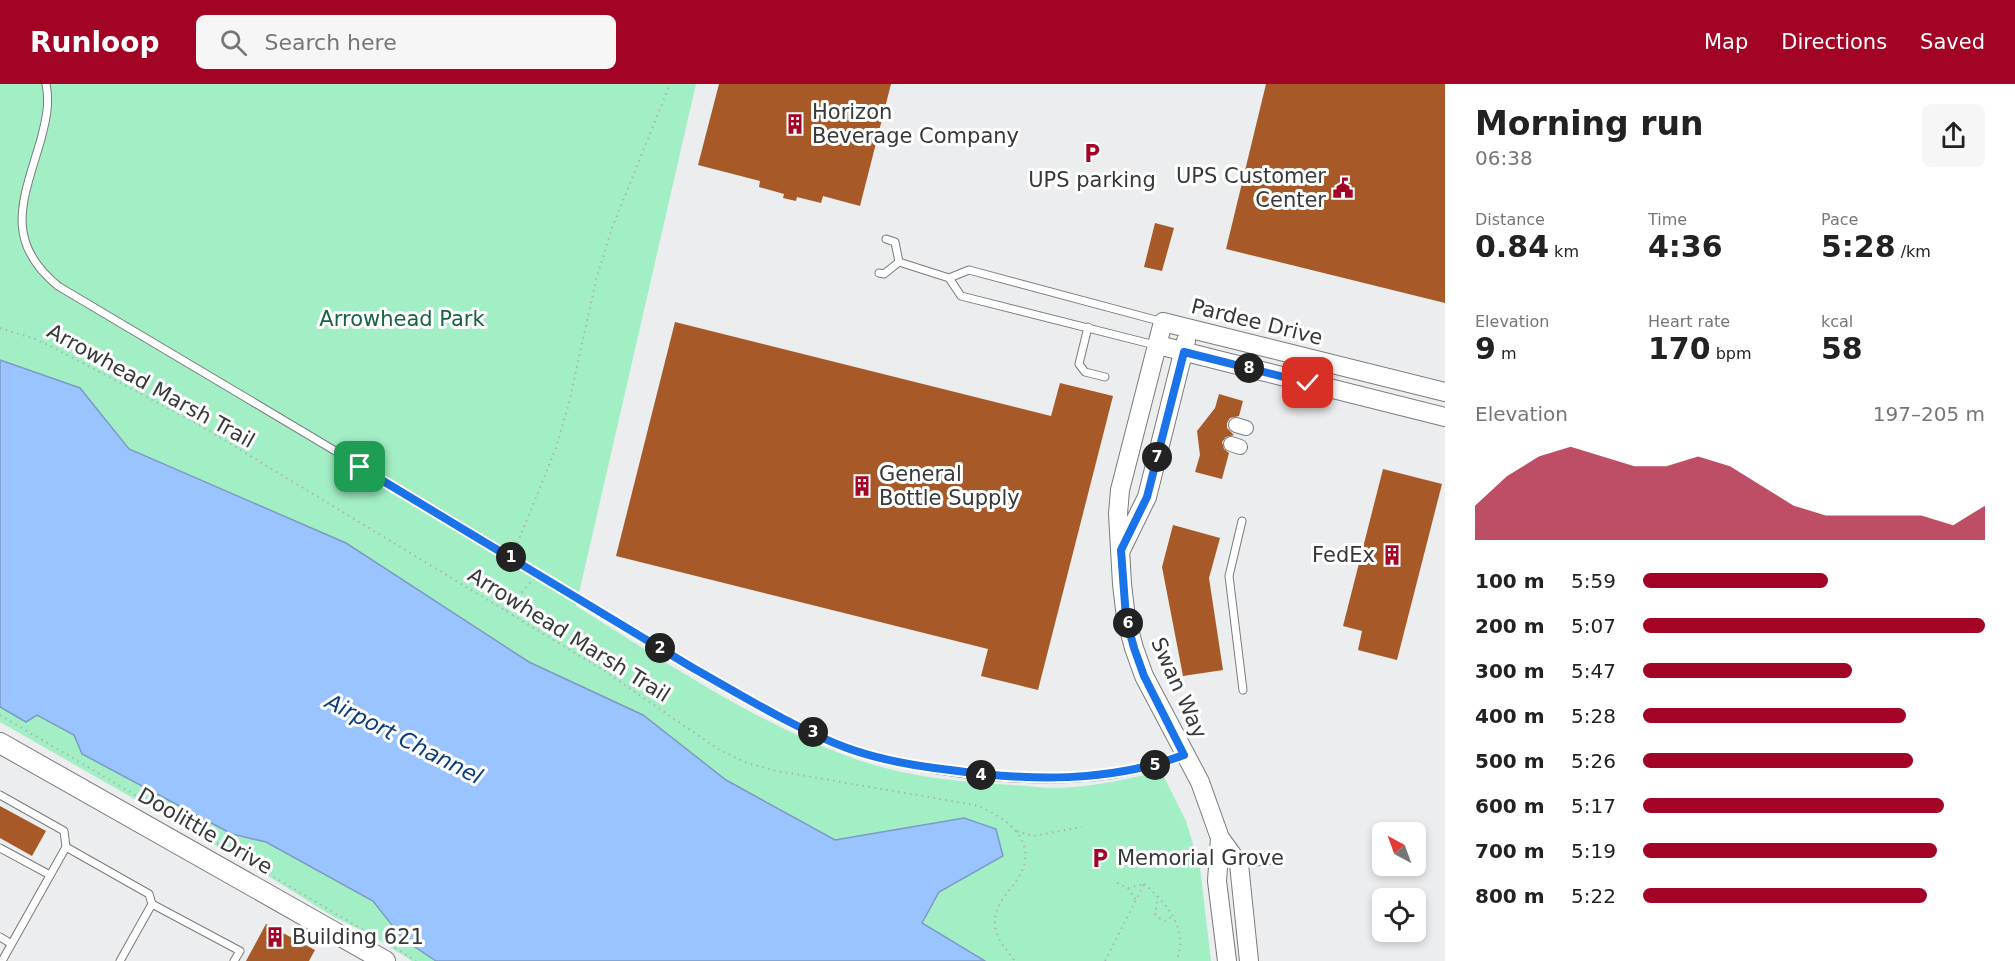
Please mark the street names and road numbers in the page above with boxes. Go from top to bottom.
street label: Pardee Drive [1189,294,1325,350]
street label: Arrowhead Marsh Trail [43,319,259,453]
street label: Arrowhead Marsh Trail [464,563,674,707]
street label: Swan Way [1146,634,1212,742]
street label: Doolittle Drive [133,783,277,879]

